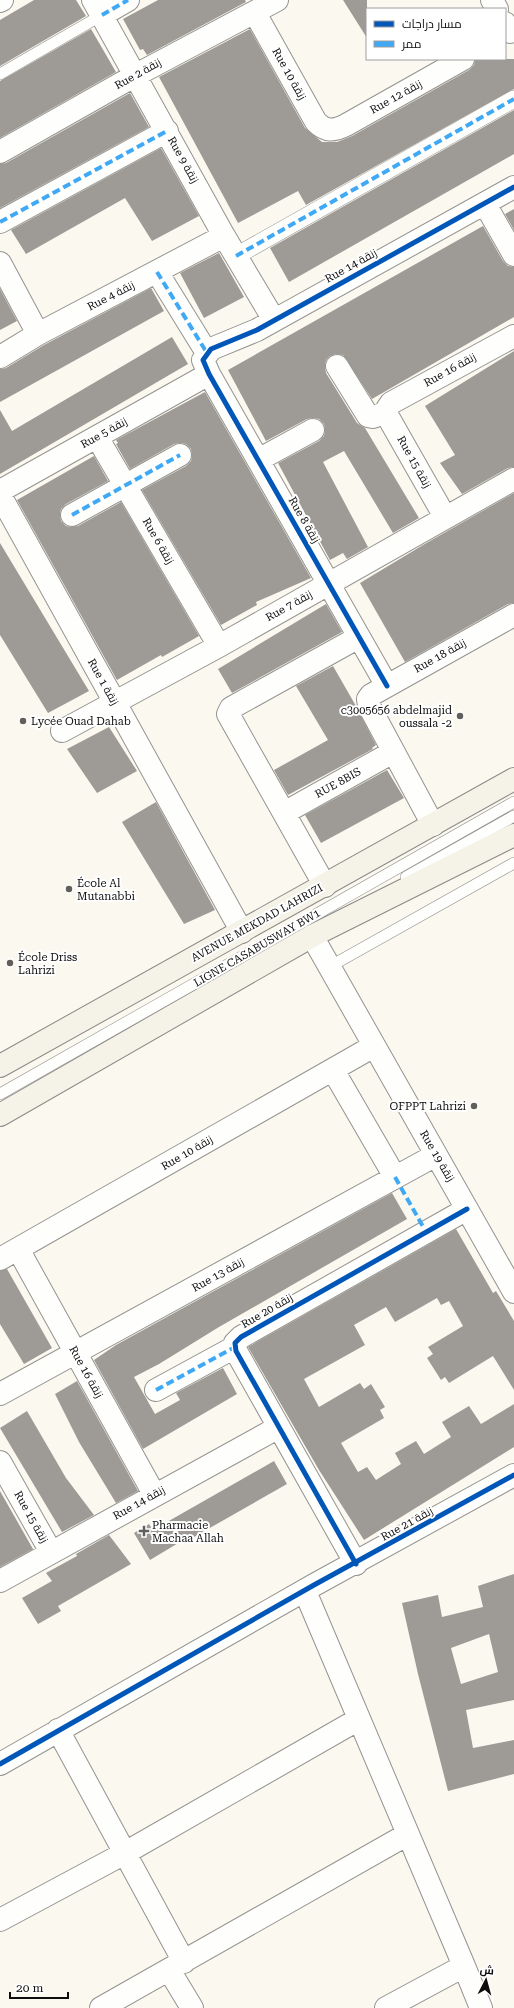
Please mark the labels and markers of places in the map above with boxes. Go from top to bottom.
place label: c3005656 abdelmajid oussala -2 [341,704,452,730]
marker: c3005656 abdelmajid oussala -2 [455,711,465,721]
place label: Lycée Ouad Dahab [31,715,131,728]
marker: Lycée Ouad Dahab [18,716,28,726]
place label: École Al Mutanabbi [77,876,136,903]
marker: École Al Mutanabbi [64,884,74,894]
place label: École Driss Lahrizi [18,950,77,977]
marker: École Driss Lahrizi [5,958,15,968]
place label: OFPPT Lahrizi [390,1100,466,1113]
marker: OFPPT Lahrizi [469,1101,479,1111]
place label: Pharmacie Machaa Allah [152,1519,224,1545]
marker: Pharmacie Machaa Allah [139,1526,149,1536]

